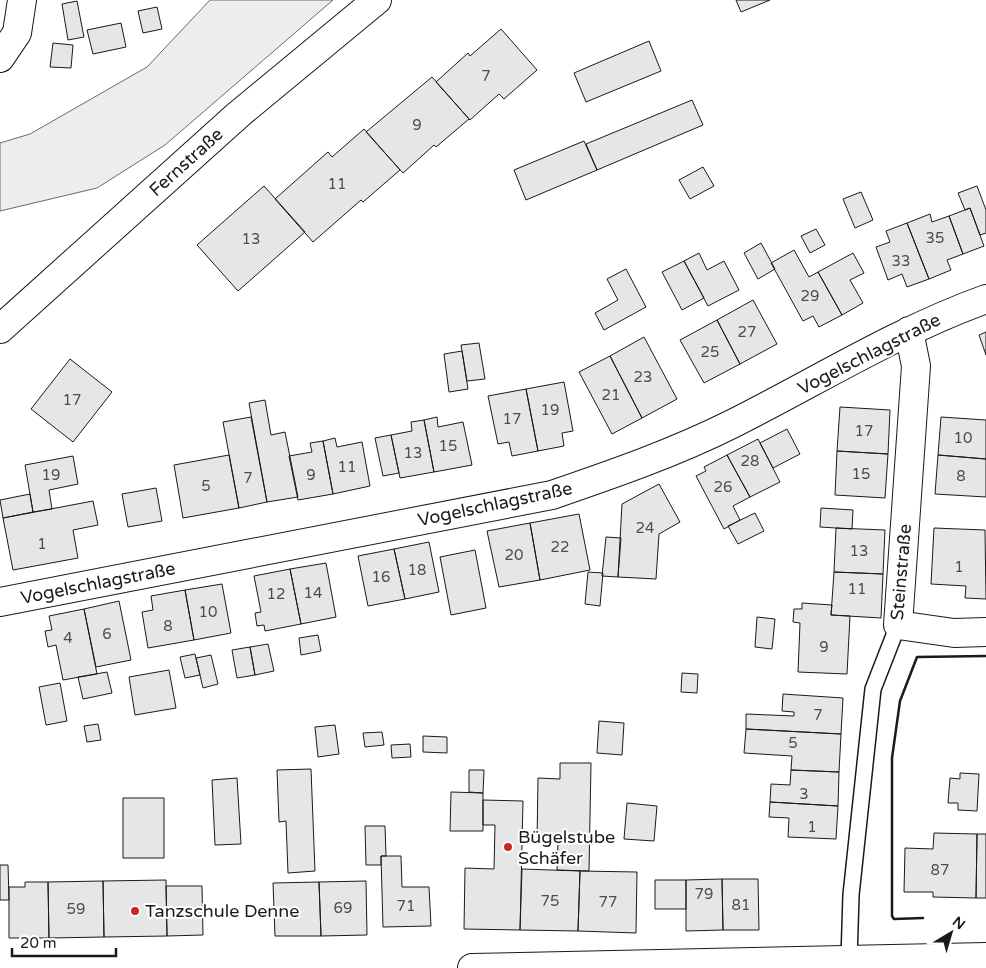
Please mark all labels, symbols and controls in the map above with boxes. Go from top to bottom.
house number: 7 [481,67,491,85]
house number: 9 [412,116,422,134]
street label: Fernstraße [145,123,227,201]
house number: 11 [328,175,346,193]
house number: 35 [926,229,944,247]
house number: 13 [242,230,260,248]
house number: 33 [892,252,910,270]
house number: 29 [801,287,819,305]
street label: Vogelschlagstraße [794,309,944,399]
house number: 27 [738,323,756,341]
house number: 25 [701,343,719,361]
house number: 23 [634,368,652,386]
house number: 21 [602,386,620,404]
house number: 17 [63,391,81,409]
house number: 19 [541,401,559,419]
house number: 17 [503,410,521,428]
house number: 17 [855,422,873,440]
house number: 10 [954,429,972,447]
house number: 15 [439,437,457,455]
house number: 13 [404,444,422,462]
house number: 28 [741,452,759,470]
house number: 11 [338,458,356,476]
house number: 15 [852,465,870,483]
house number: 19 [42,466,60,484]
house number: 9 [306,466,316,484]
house number: 8 [956,467,966,485]
house number: 7 [243,469,253,487]
house number: 5 [201,477,211,495]
street label: Vogelschlagstraße [416,477,574,531]
house number: 26 [714,478,732,496]
house number: 24 [636,519,654,537]
street label: Steinstraße [886,523,916,621]
house number: 1 [37,535,47,553]
house number: 22 [551,538,569,556]
house number: 13 [850,542,868,560]
house number: 20 [505,546,523,564]
street label: Vogelschlagstraße [19,557,177,609]
house number: 1 [954,558,964,576]
house number: 18 [408,561,426,579]
house number: 16 [372,568,390,586]
house number: 11 [848,580,866,598]
house number: 14 [304,584,322,602]
house number: 12 [267,585,285,603]
house number: 10 [199,603,217,621]
house number: 8 [163,617,173,635]
house number: 6 [102,625,112,643]
house number: 4 [63,629,73,647]
house number: 9 [819,638,829,656]
house number: 7 [813,706,823,724]
house number: 5 [788,734,798,752]
house number: 3 [799,785,809,803]
house number: 1 [807,818,817,836]
place label: Bügelstube Schäfer [518,826,615,869]
marker: Bügelstube Schäfer [502,841,514,853]
house number: 87 [931,861,949,879]
house number: 79 [695,885,713,903]
house number: 75 [541,892,559,910]
house number: 77 [599,893,617,911]
house number: 81 [732,896,750,914]
house number: 71 [397,897,415,915]
house number: 69 [334,899,352,917]
house number: 59 [67,900,85,918]
place label: Tanzschule Denne [145,900,299,922]
marker: Tanzschule Denne [129,905,141,917]
north arrow [926,908,976,958]
text: N [949,913,968,933]
scale bar [12,926,116,958]
text: 20 m [20,934,57,952]

